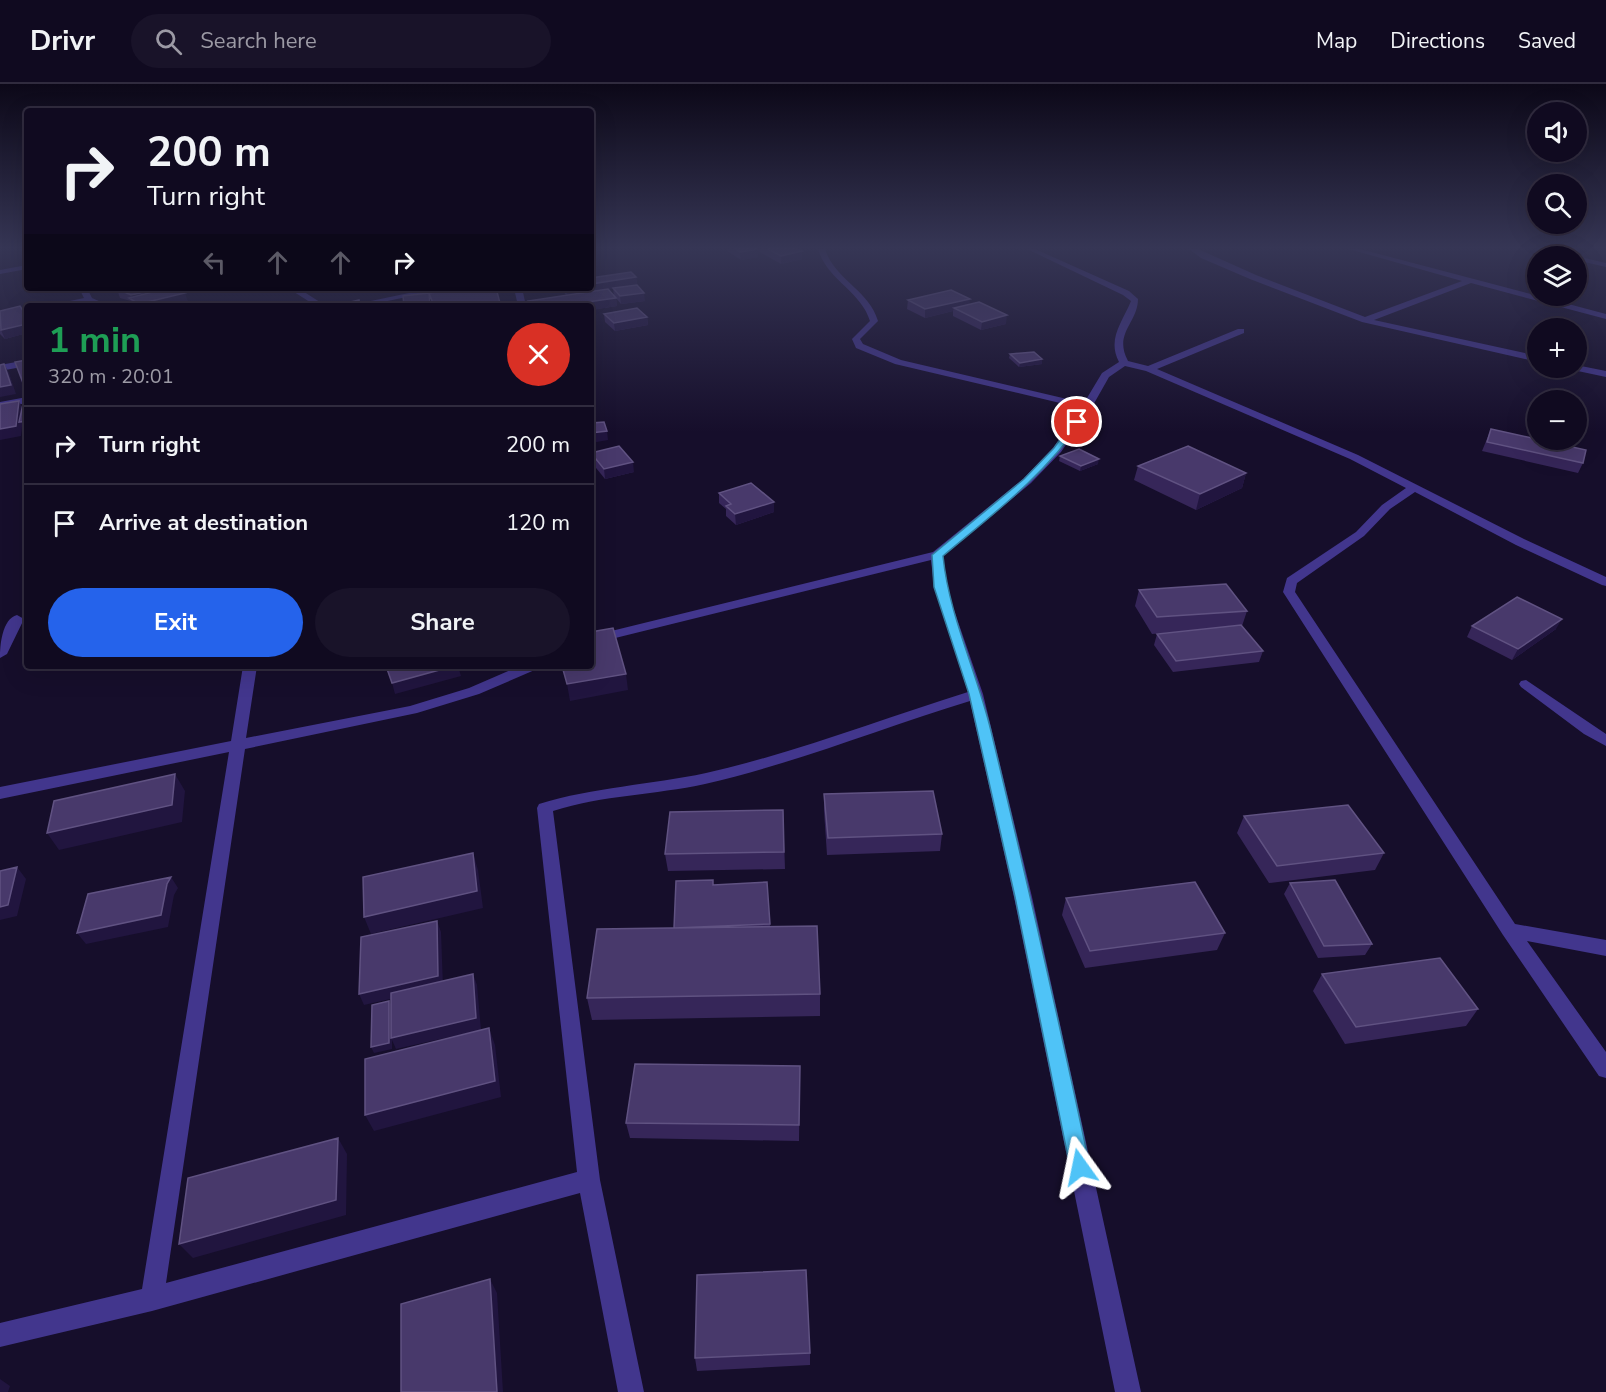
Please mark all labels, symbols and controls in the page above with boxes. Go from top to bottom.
search box [131,14,551,68]
text: Drivr [30,22,95,60]
icon: search [152,25,185,58]
text: Search here [200,26,317,56]
text: Map [1316,27,1357,55]
text: Directions [1390,27,1485,55]
text: Saved [1518,27,1576,55]
map controls [1527,102,1587,450]
button: sound [1527,102,1587,162]
text: 200 m [147,124,271,181]
icon: right [48,132,126,210]
button: search [1527,174,1587,234]
text: Turn right [147,178,265,215]
icon: left [198,246,231,279]
icon: ahead [261,246,294,279]
icon: ahead [324,246,357,279]
icon: right [387,246,420,279]
button: layers [1527,246,1587,306]
text: 1 min [48,316,141,365]
button: + [1527,318,1587,378]
button: close [507,323,570,386]
text: 320 m · 20:01 [48,363,174,390]
button: − [1527,390,1587,450]
pin [1051,396,1102,447]
icon: arrive [1060,405,1093,438]
icon: right [48,429,81,462]
text: Turn right [99,430,200,460]
text: 200 m [506,430,570,460]
icon: arrive [48,507,81,540]
text: Arrive at destination [99,508,308,538]
text: 120 m [506,508,570,538]
button: Exit [48,588,303,657]
button: Share [315,588,570,657]
position arrow [1048,1135,1112,1199]

